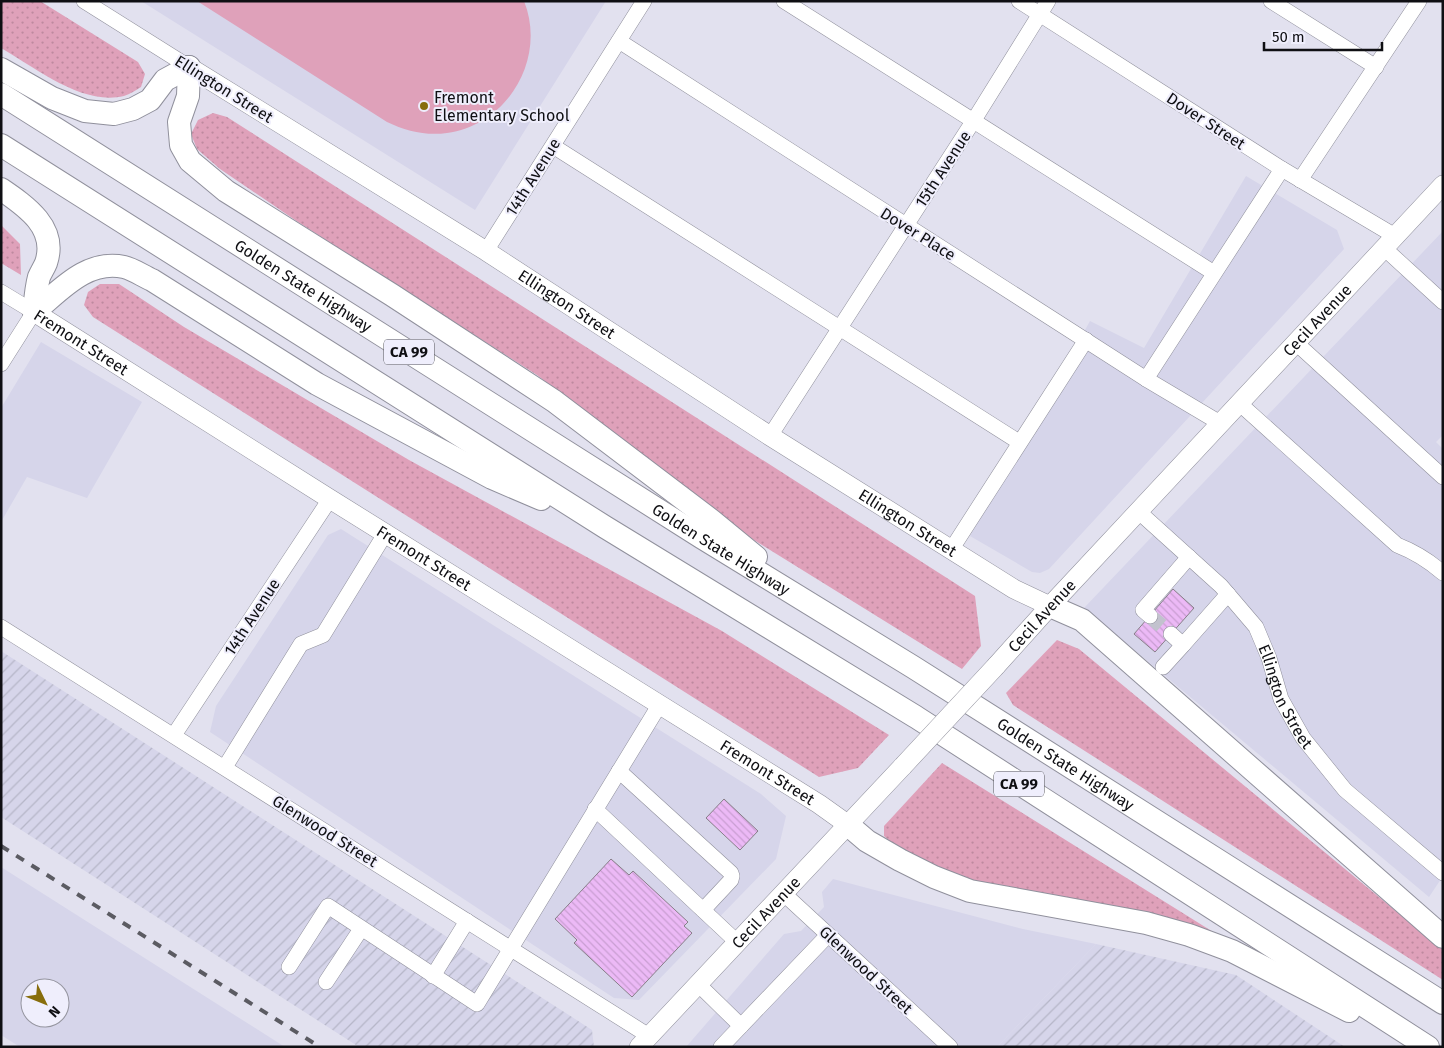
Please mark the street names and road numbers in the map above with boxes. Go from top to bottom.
street label: Ellington Street [172,51,277,127]
street label: Dover Street [1163,89,1249,154]
street label: 15th Avenue [911,127,975,211]
street label: 14th Avenue [502,135,564,219]
street label: Dover Place [877,203,959,265]
street label: Golden State Highway [231,235,376,336]
street label: Ellington Street [515,265,619,342]
street label: Cecil Avenue [1279,280,1355,360]
street label: Fremont Street [31,305,132,379]
road number: CA 99 [384,340,434,364]
street label: Ellington Street [855,485,961,560]
street label: Golden State Highway [649,499,794,599]
street label: Fremont Street [373,521,475,594]
street label: 14th Avenue [220,575,284,659]
street label: Cecil Avenue [1004,575,1080,656]
street label: Ellington Street [1255,641,1317,752]
street label: Golden State Highway [994,713,1138,814]
street label: Fremont Street [717,735,819,809]
road number: CA 99 [994,772,1044,796]
street label: Glenwood Street [269,791,381,871]
street label: Cecil Avenue [727,872,804,952]
street label: Glenwood Street [816,922,917,1018]

